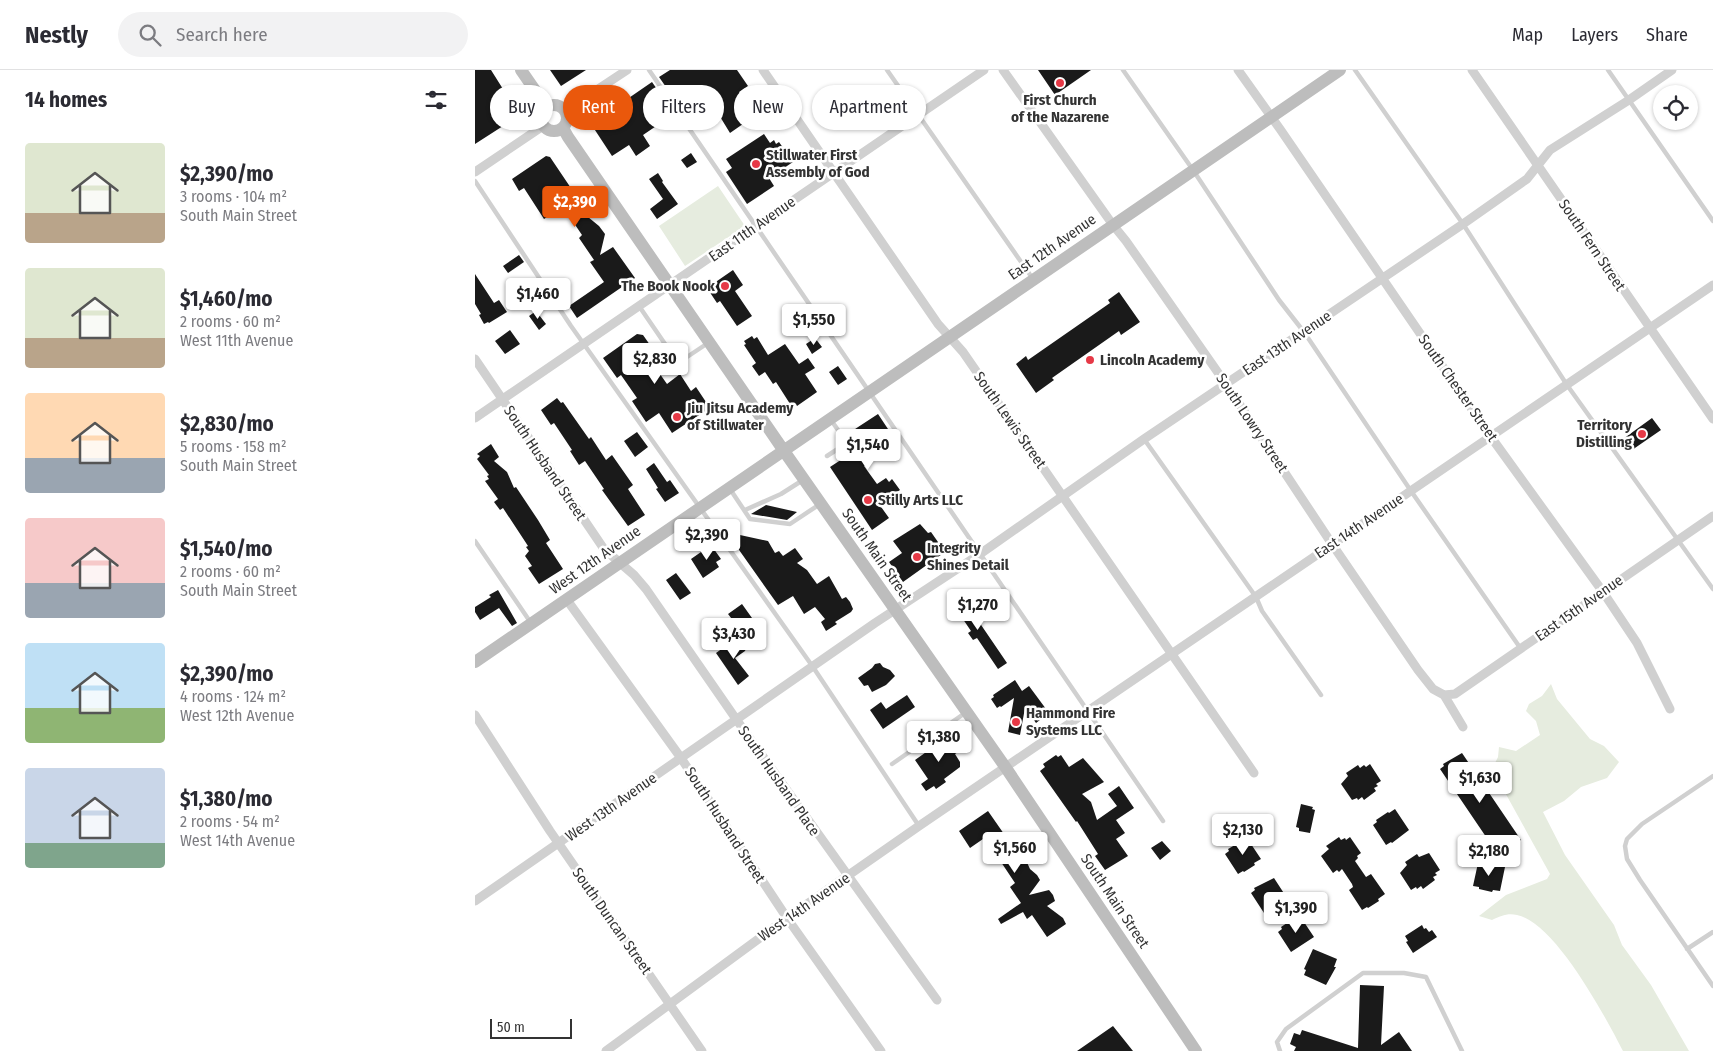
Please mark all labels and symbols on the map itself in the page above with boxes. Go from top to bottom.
marker: First Church of the Nazarene [1054,77,1066,89]
place label: First Church of the Nazarene [1011,91,1109,126]
place label: Stillwater First Assembly of God [765,146,870,181]
marker: Stillwater First Assembly of God [750,158,762,170]
pin: $2,390 [534,186,616,228]
street label: East 11th Avenue [705,192,799,266]
street label: South Fern Street [1555,196,1629,294]
street label: East 12th Avenue [1005,210,1099,284]
place label: The Book Nook [621,277,715,295]
pin: $1,460 [497,278,579,320]
marker: The Book Nook [719,280,731,292]
pin: $1,550 [773,304,855,346]
street label: East 13th Avenue [1239,307,1335,379]
street label: South Chester Street [1414,331,1502,445]
pin: $2,830 [614,342,696,385]
place label: Lincoln Academy [1100,351,1205,369]
marker: Lincoln Academy [1084,354,1096,366]
street label: South Lewis Street [970,368,1050,472]
street label: South Lowry Street [1212,370,1292,476]
place label: Jiu Jitsu Academy of Stillwater [686,399,794,434]
street label: South Husband Street [500,402,590,524]
marker: Jiu Jitsu Academy of Stillwater [671,411,683,423]
place label: Territory Distilling [1576,416,1633,451]
pin: $1,540 [827,428,909,471]
marker: Territory Distilling [1636,428,1648,440]
street label: East 14th Avenue [1311,490,1407,562]
place label: Stilly Arts LLC [878,491,963,509]
marker: Stilly Arts LLC [862,494,874,506]
street label: South Main Street [838,505,916,605]
pin: $2,390 [666,518,748,561]
street label: West 12th Avenue [546,522,644,598]
place label: Integrity Shines Detail [927,539,1010,574]
marker: Integrity Shines Detail [911,551,923,563]
street label: East 15th Avenue [1532,571,1626,645]
pin: $1,270 [937,588,1019,631]
pin: $3,430 [693,618,775,660]
place label: Hammond Fire Systems LLC [1026,704,1116,739]
marker: Hammond Fire Systems LLC [1010,716,1022,728]
pin: $1,380 [898,720,980,763]
street label: South Husband Place [734,723,824,839]
pin: $1,630 [1439,762,1521,804]
street label: South Husband Street [681,764,769,886]
street label: West 13th Avenue [562,769,660,845]
pin: $2,130 [1202,814,1284,856]
pin: $1,560 [974,832,1056,874]
pin: $2,180 [1448,834,1530,877]
street label: South Main Street [1077,851,1153,952]
street label: South Duncan Street [569,864,656,978]
street label: West 14th Avenue [755,869,853,945]
pin: $1,390 [1255,892,1337,934]
scale bar [490,1016,573,1039]

